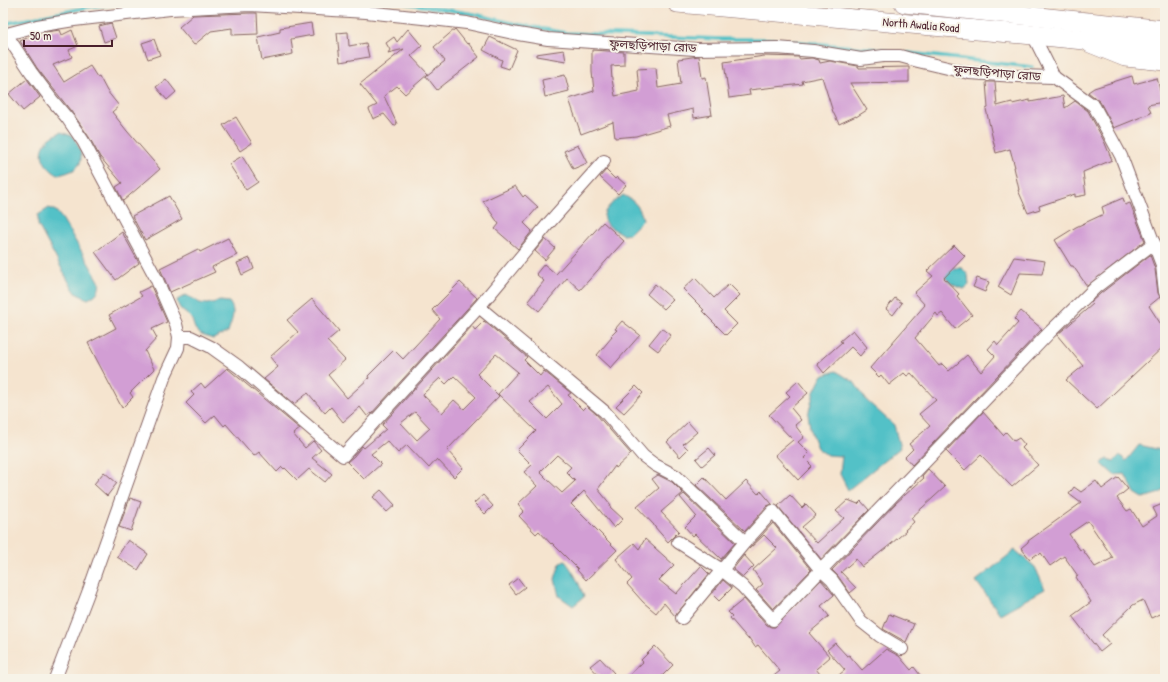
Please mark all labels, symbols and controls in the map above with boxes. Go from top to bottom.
street label: North Awalia Road [882,13,960,36]
scale bar [24,22,112,48]
text: 50 m [30,27,51,44]
street label: ফুলছড়িপাড়া রোড [608,35,698,56]
street label: ফুলছড়িপাড়া রোড [952,60,1042,85]

